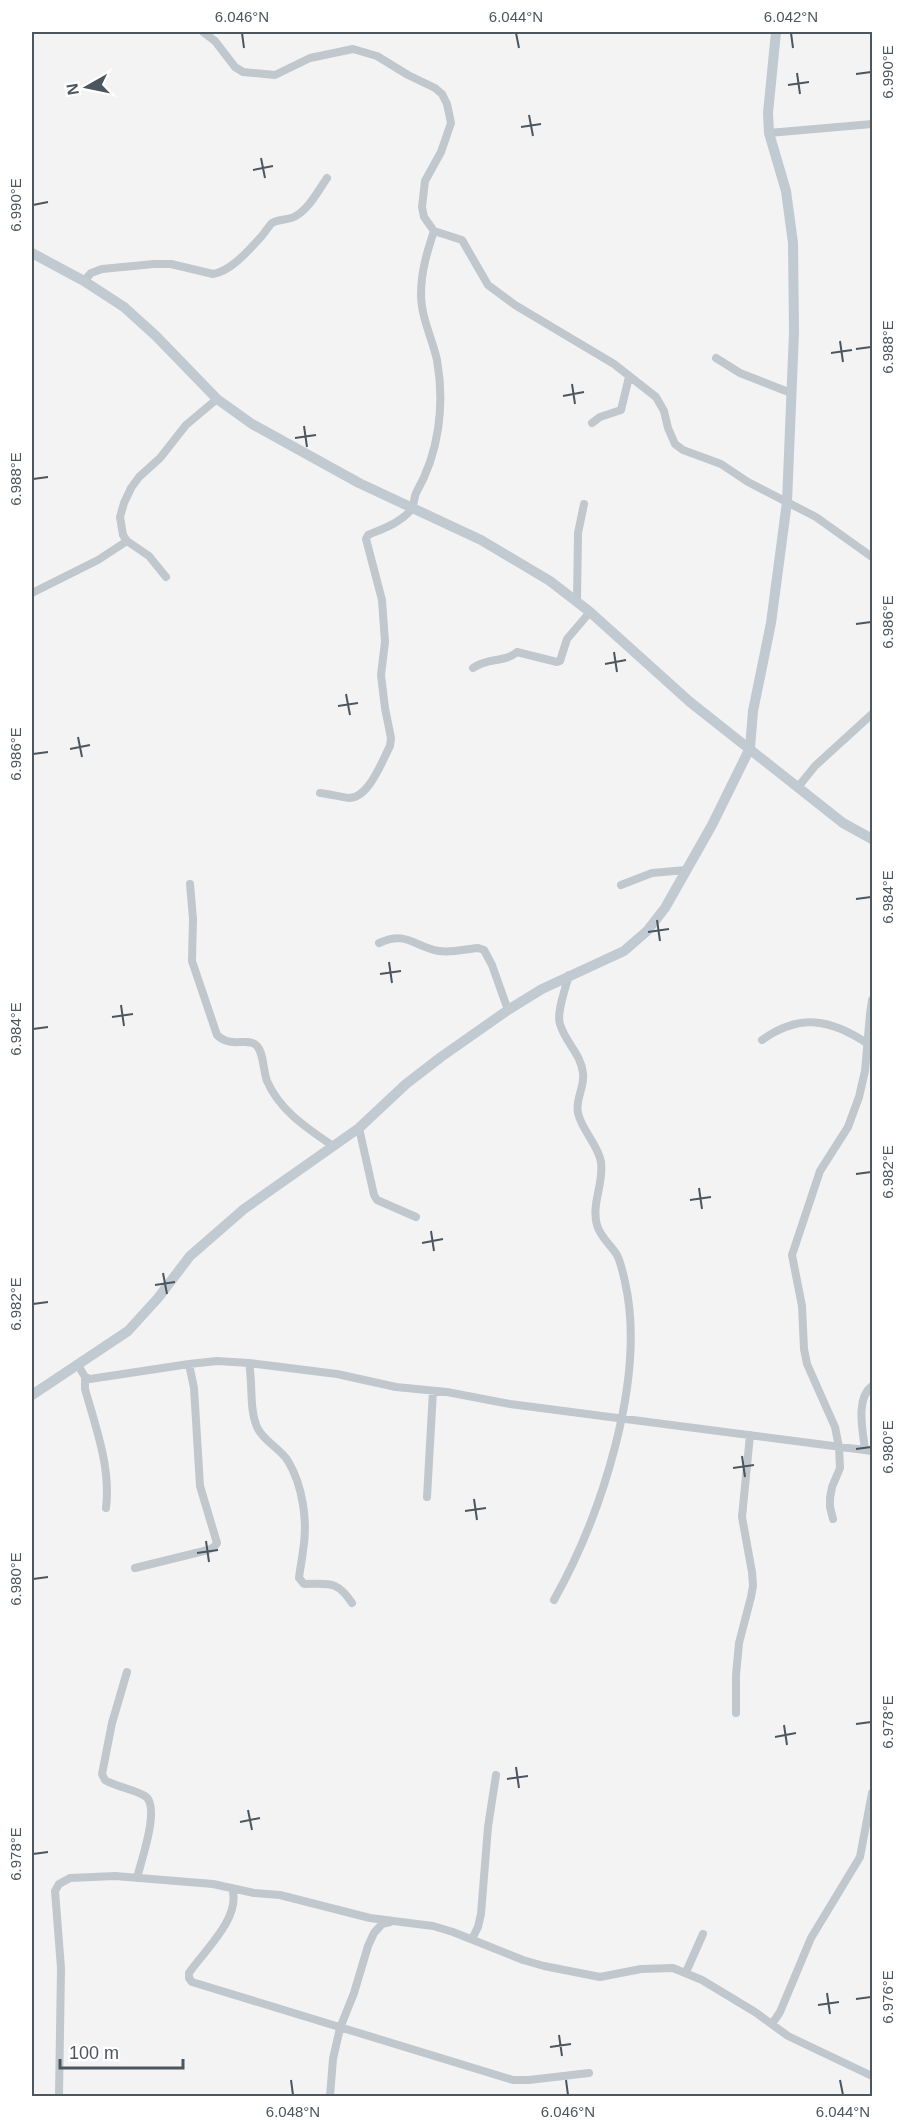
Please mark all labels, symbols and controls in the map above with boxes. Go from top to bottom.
text: 6.046°N [215,8,269,25]
text: 6.044°N [489,8,543,25]
text: 6.042°N [764,8,818,25]
text: 6.990°E [879,45,896,99]
north arrow [57,57,117,117]
text: N [63,82,82,96]
text: 6.990°E [7,178,24,232]
text: 6.988°E [879,320,896,374]
text: 6.988°E [7,452,24,506]
text: 6.986°E [879,595,896,649]
text: 6.986°E [7,727,24,781]
text: 6.984°E [879,870,896,924]
text: 6.984°E [7,1002,24,1056]
text: 6.982°E [879,1145,896,1199]
text: 6.982°E [7,1277,24,1331]
text: 6.980°E [879,1420,896,1474]
text: 6.980°E [7,1552,24,1606]
text: 6.978°E [879,1695,896,1749]
text: 6.978°E [7,1827,24,1881]
text: 6.976°E [879,1970,896,2024]
scale bar [60,2032,183,2070]
text: 100 m [69,2043,119,2063]
text: 6.048°N [266,2103,320,2120]
text: 6.046°N [541,2103,595,2120]
text: 6.044°N [816,2103,870,2120]

